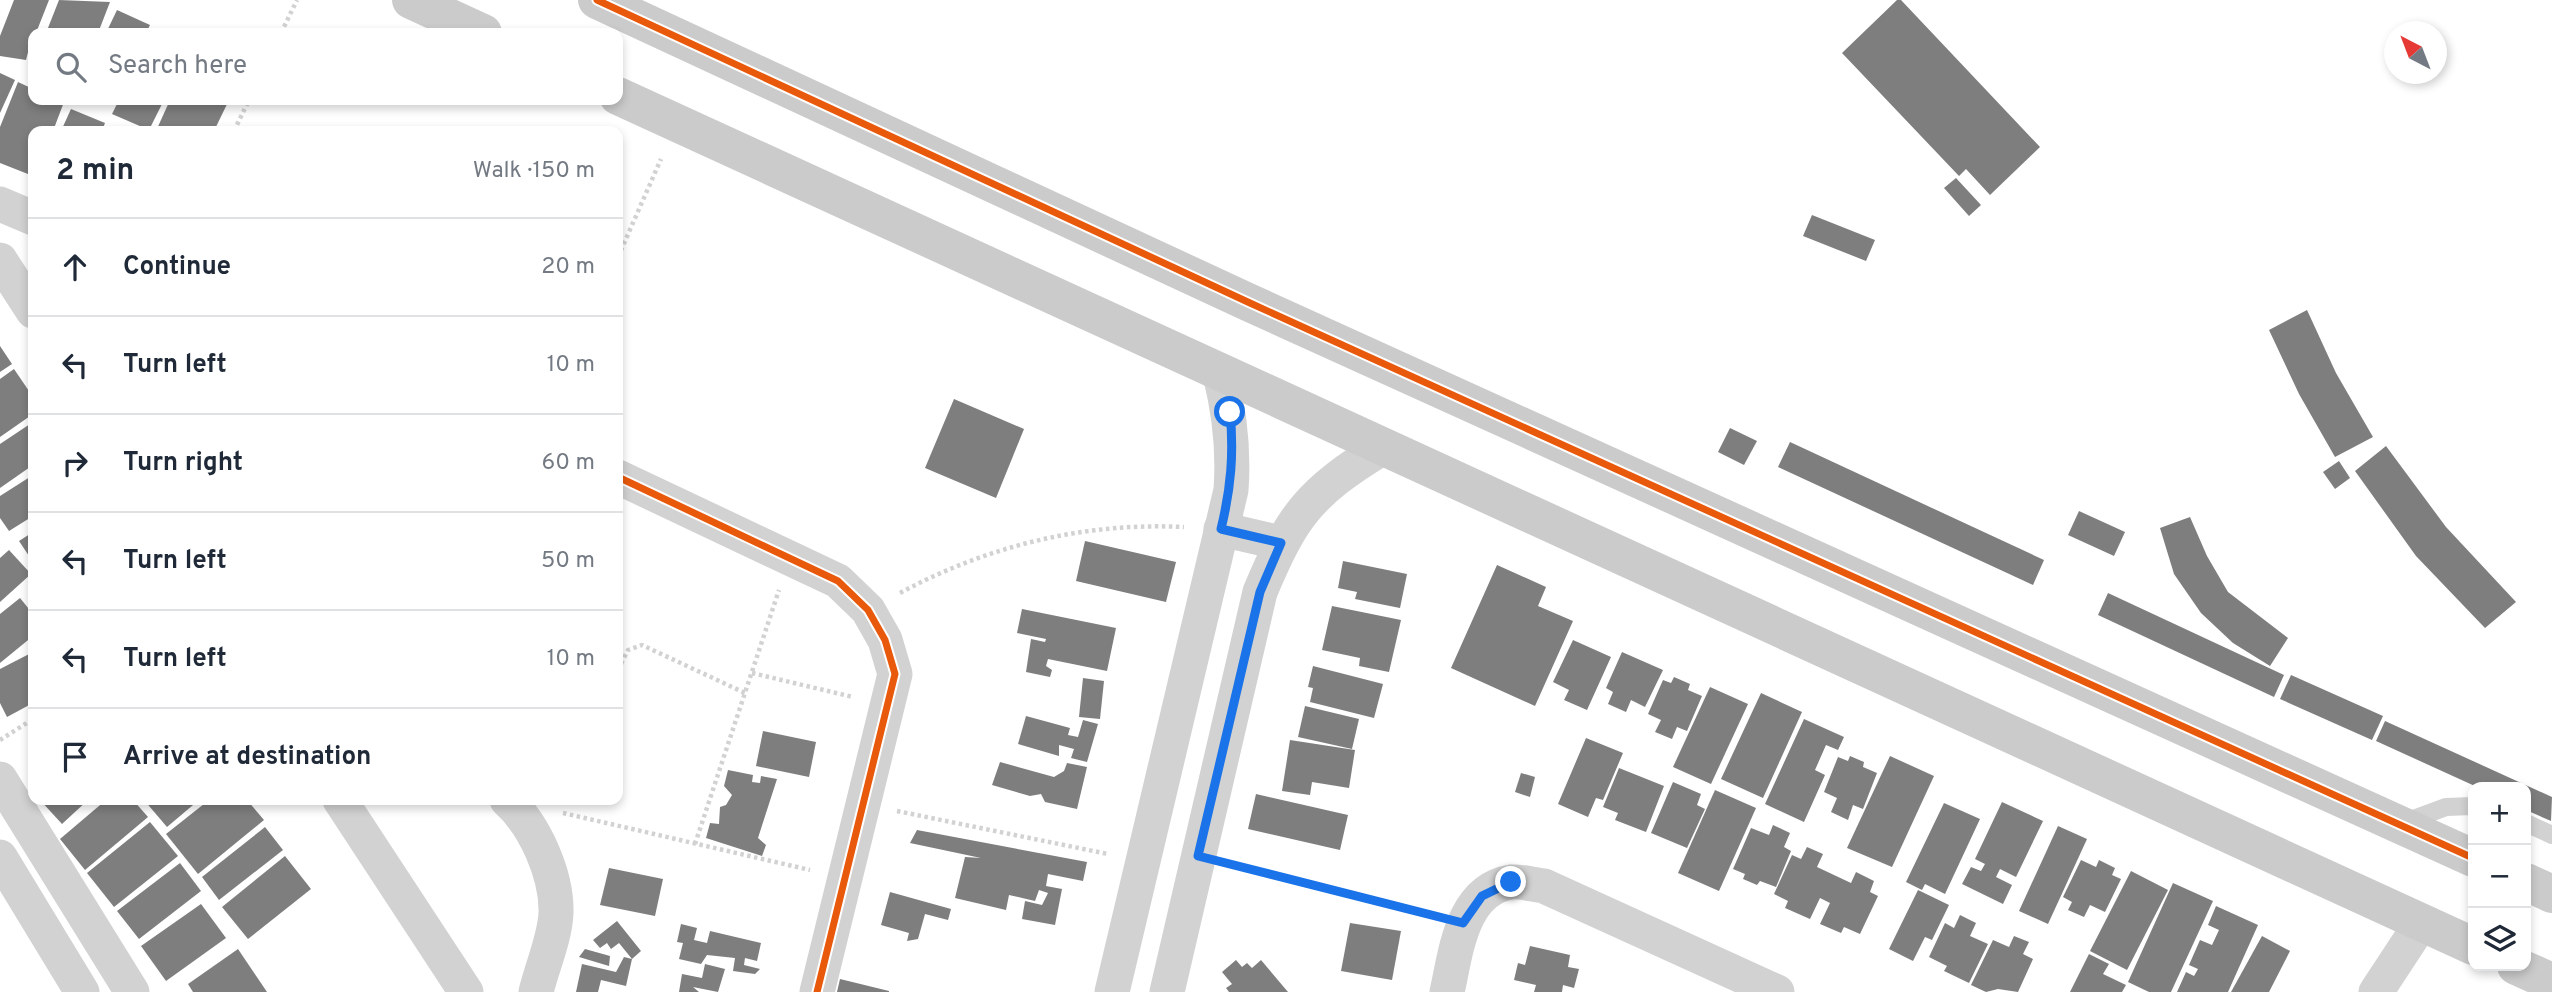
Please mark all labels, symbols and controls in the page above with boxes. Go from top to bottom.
north arrow [2384,21,2447,84]
search box [28,28,623,105]
icon: search [52,48,90,86]
text: Search here [108,50,247,83]
text: 2 min [56,153,134,190]
text: Walk · 150 m [473,157,595,186]
icon: ahead [56,248,94,286]
text: Continue [123,251,231,284]
text: 20 m [541,253,595,282]
icon: left [56,346,94,384]
text: Turn left [123,349,227,382]
text: 10 m [547,351,595,380]
route start [1214,396,1245,427]
icon: right [56,444,94,482]
text: Turn right [123,447,243,480]
text: 60 m [542,449,595,478]
icon: left [56,542,94,580]
text: Turn left [123,545,227,578]
text: 50 m [541,547,595,576]
icon: left [56,640,94,678]
text: Turn left [123,643,227,676]
text: 10 m [547,645,595,674]
icon: arrive [56,738,94,776]
text: Arrive at destination [123,741,371,774]
map controls [2468,782,2531,971]
button: + [2468,782,2531,845]
button: − [2468,845,2531,908]
route end [1495,866,1526,897]
button: layers [2468,908,2531,971]

